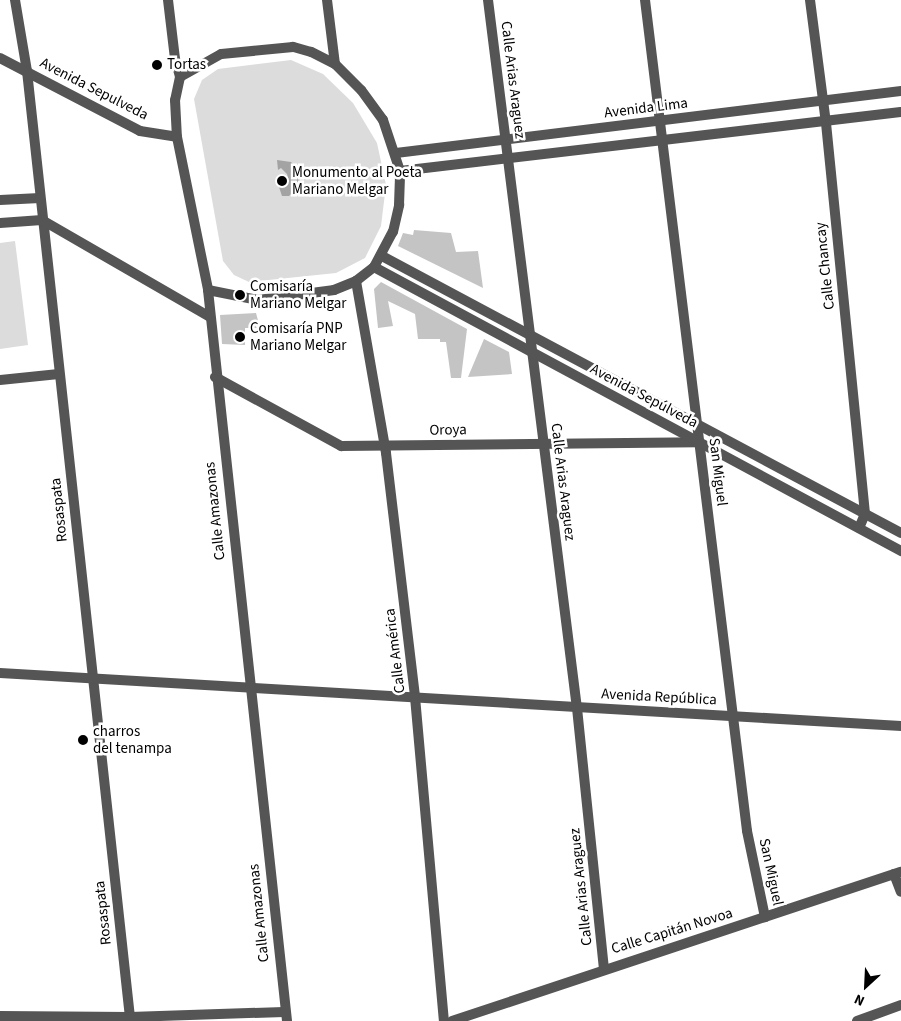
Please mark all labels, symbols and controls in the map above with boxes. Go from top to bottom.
street label: Calle Arias Araguez [497,20,529,140]
street label: Avenida Sepulveda [37,54,151,124]
place label: Tortas [167,56,206,74]
marker: Tortas [151,59,163,71]
street label: Avenida Lima [603,94,689,122]
place label: Monumento al Poeta Mariano Melgar [292,163,422,198]
marker: Monumento al Poeta Mariano Melgar [276,175,288,187]
street label: Calle Chancay [811,221,839,311]
place label: Comisaría Mariano Melgar [250,277,347,312]
marker: Comisaría Mariano Melgar [234,289,246,301]
place label: Comisaría PNP Mariano Melgar [250,319,347,354]
marker: Comisaría PNP Mariano Melgar [234,331,246,343]
street label: Avenida Sepúlveda [587,360,701,432]
street label: Oroya [429,421,467,439]
street label: Calle Arias Araguez [547,422,579,542]
street label: San Miguel [705,437,731,507]
street label: Calle Amazonas [201,461,229,561]
street label: Rosaspata [47,477,71,543]
street label: Calle América [381,608,409,694]
street label: Avenida República [601,685,717,709]
place label: charros del tenampa [93,722,172,757]
marker: charros del tenampa [77,734,89,746]
street label: Calle Arias Araguez [566,827,596,947]
street label: San Miguel [755,837,787,907]
street label: Calle Amazonas [245,863,273,963]
street label: Rosaspata [91,880,115,946]
street label: Calle Capitán Novoa [609,904,735,958]
north arrow [841,961,891,1011]
text: N [851,989,868,1011]

